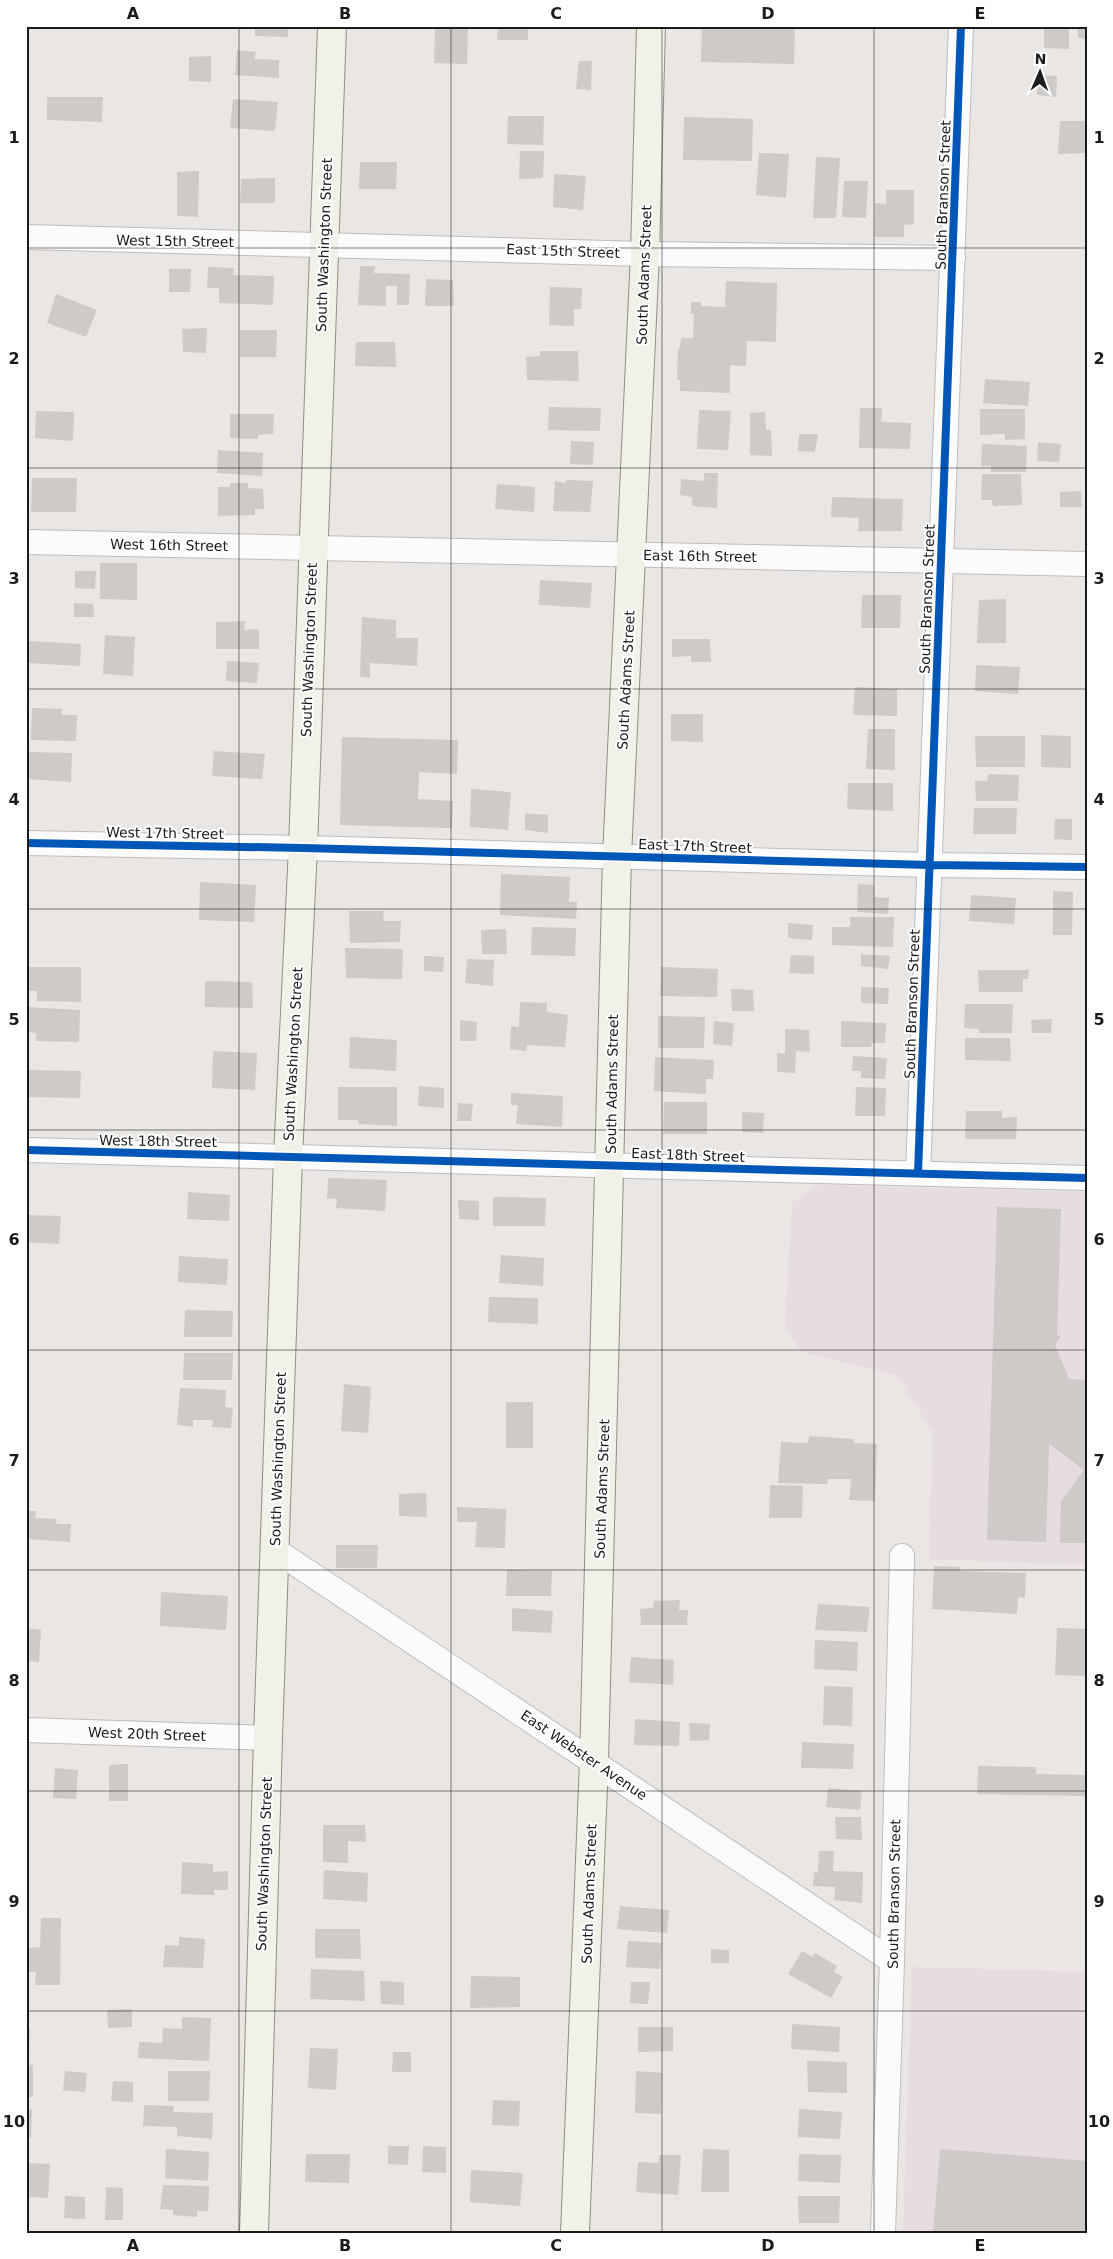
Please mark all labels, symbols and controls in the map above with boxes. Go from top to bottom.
text: A [127,4,140,23]
text: B [339,4,351,23]
text: C [550,4,562,23]
text: D [761,4,775,23]
text: E [975,4,985,23]
north arrow [1016,48,1066,98]
text: N [1034,51,1047,67]
street label: South Branson Street [932,119,954,270]
text: 1 [8,128,20,147]
text: 1 [1093,128,1105,147]
street label: South Washington Street [313,157,335,332]
street label: South Adams Street [634,204,654,345]
street label: West 15th Street [116,232,235,250]
street label: East 15th Street [506,241,621,261]
text: 2 [8,349,20,368]
text: 2 [1093,349,1105,368]
street label: South Branson Street [916,523,938,674]
street label: West 16th Street [110,536,229,554]
street label: East 16th Street [643,547,758,565]
street label: South Washington Street [298,562,320,737]
text: 3 [8,569,20,588]
text: 3 [1093,569,1105,588]
street label: South Adams Street [614,609,638,750]
text: 4 [8,790,20,809]
text: 4 [1093,790,1105,809]
street label: West 17th Street [106,824,225,842]
street label: East 17th Street [638,836,753,856]
street label: South Branson Street [901,928,923,1079]
street label: South Washington Street [280,966,306,1142]
text: 5 [8,1010,20,1029]
text: 5 [1093,1010,1105,1029]
street label: South Adams Street [603,1013,621,1154]
street label: West 18th Street [99,1132,218,1150]
street label: East 18th Street [631,1145,746,1165]
text: 6 [8,1230,20,1249]
text: 6 [1093,1230,1105,1249]
street label: South Washington Street [267,1371,289,1546]
street label: South Adams Street [592,1418,612,1559]
text: 7 [8,1451,20,1470]
text: 7 [1093,1451,1105,1470]
text: 8 [8,1671,20,1690]
text: 8 [1093,1671,1105,1690]
street label: East Webster Avenue [518,1707,650,1803]
street label: West 20th Street [88,1724,207,1744]
street label: South Washington Street [253,1776,275,1951]
street label: South Branson Street [885,1819,903,1969]
street label: South Adams Street [579,1823,599,1964]
text: 9 [8,1892,20,1911]
text: 9 [1093,1892,1105,1911]
text: 10 [3,2112,25,2131]
text: 10 [1088,2112,1110,2131]
text: A [127,2236,140,2255]
text: B [339,2236,351,2255]
text: C [550,2236,562,2255]
text: D [761,2236,775,2255]
text: E [975,2236,985,2255]

